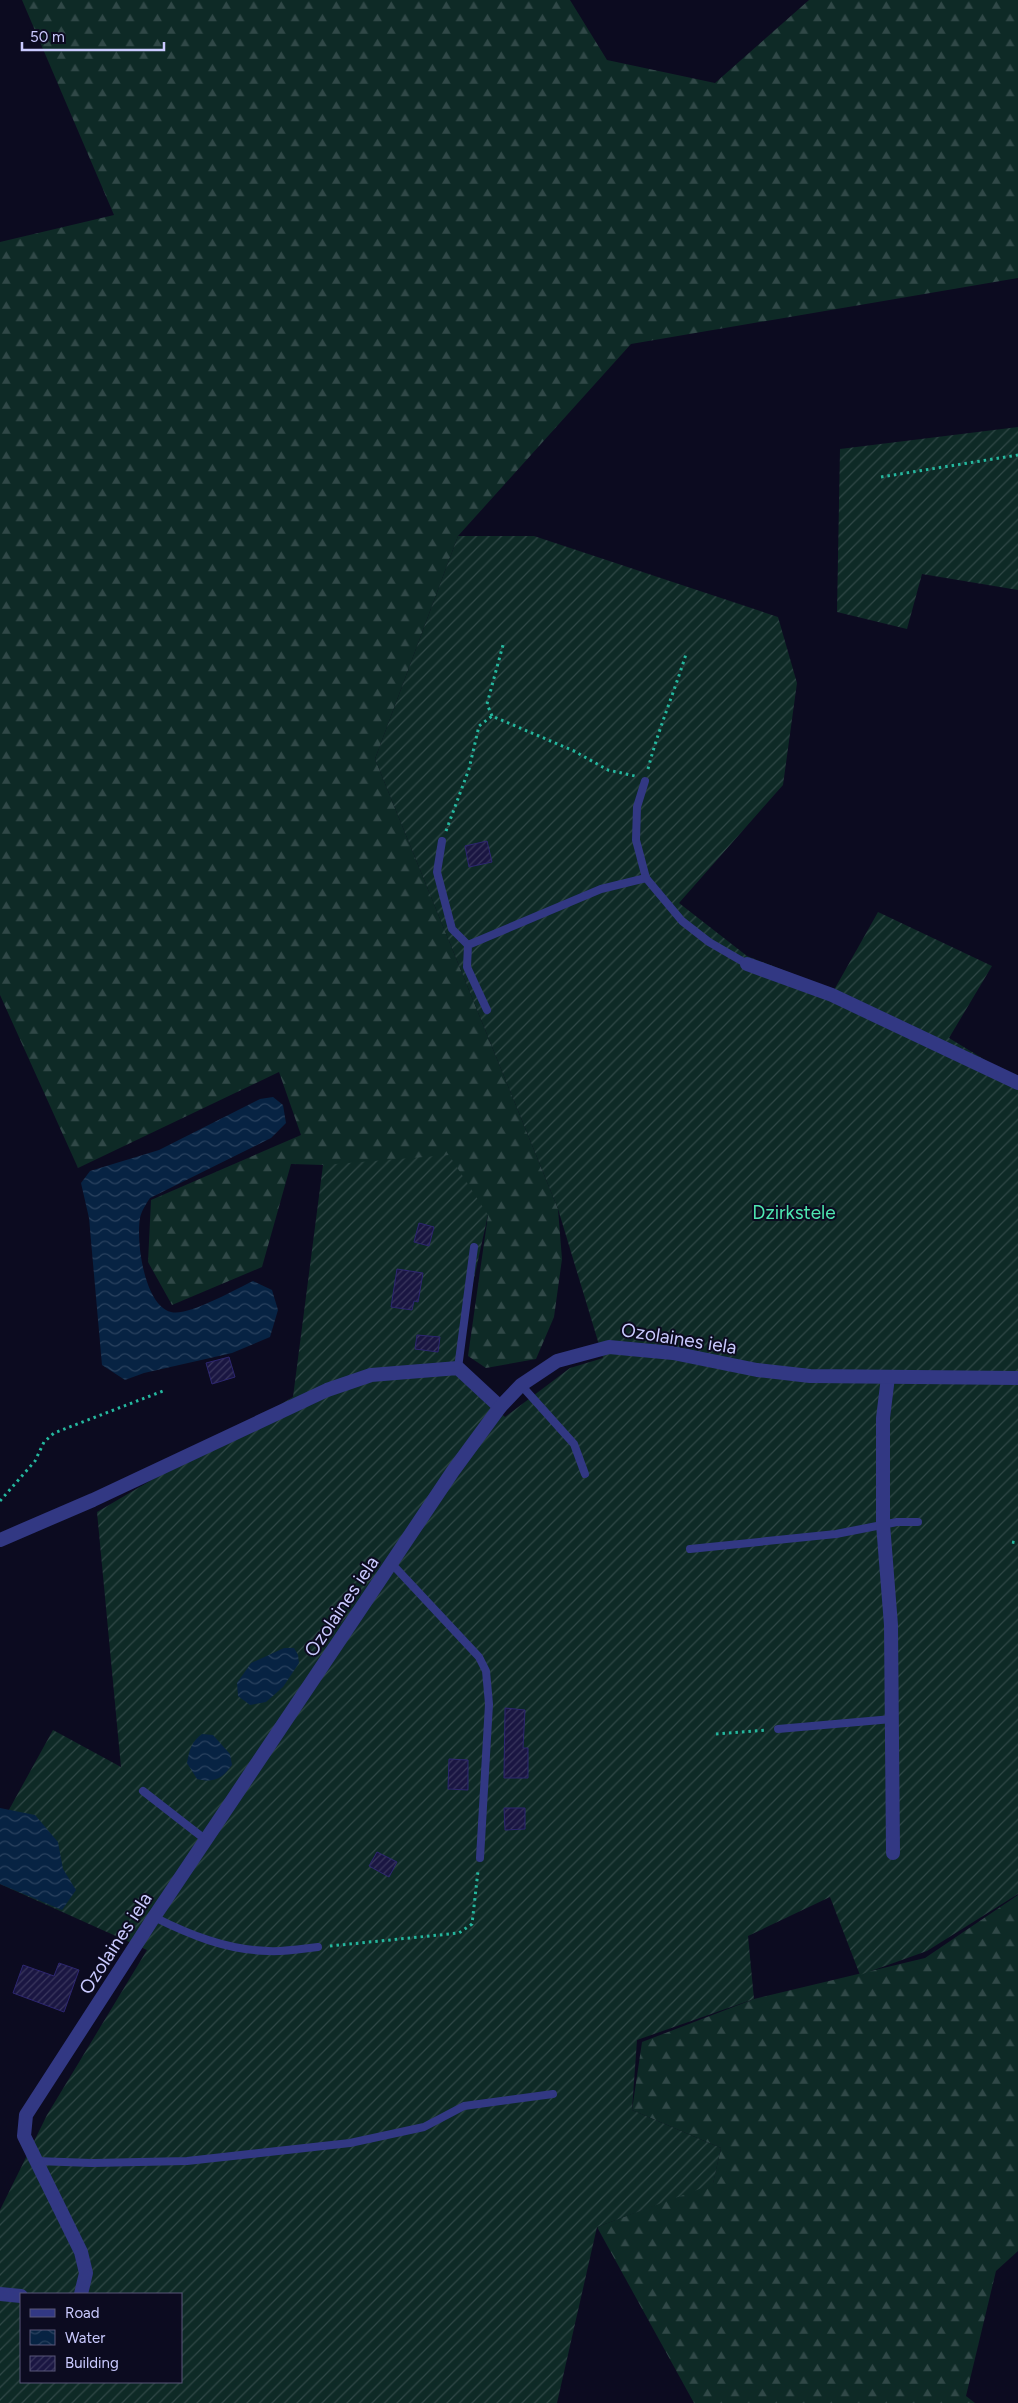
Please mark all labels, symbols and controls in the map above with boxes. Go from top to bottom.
scale bar [22,20,165,52]
text: 50 m [30,28,65,46]
park label: Dzirkstele [752,1201,836,1224]
street label: Ozolaines iela [620,1318,738,1359]
street label: Ozolaines iela [299,1552,384,1661]
street label: Ozolaines iela [74,1888,157,1998]
legend [20,2293,182,2383]
text: Road [65,2304,100,2322]
text: Water [65,2329,105,2347]
text: Building [65,2354,119,2372]

